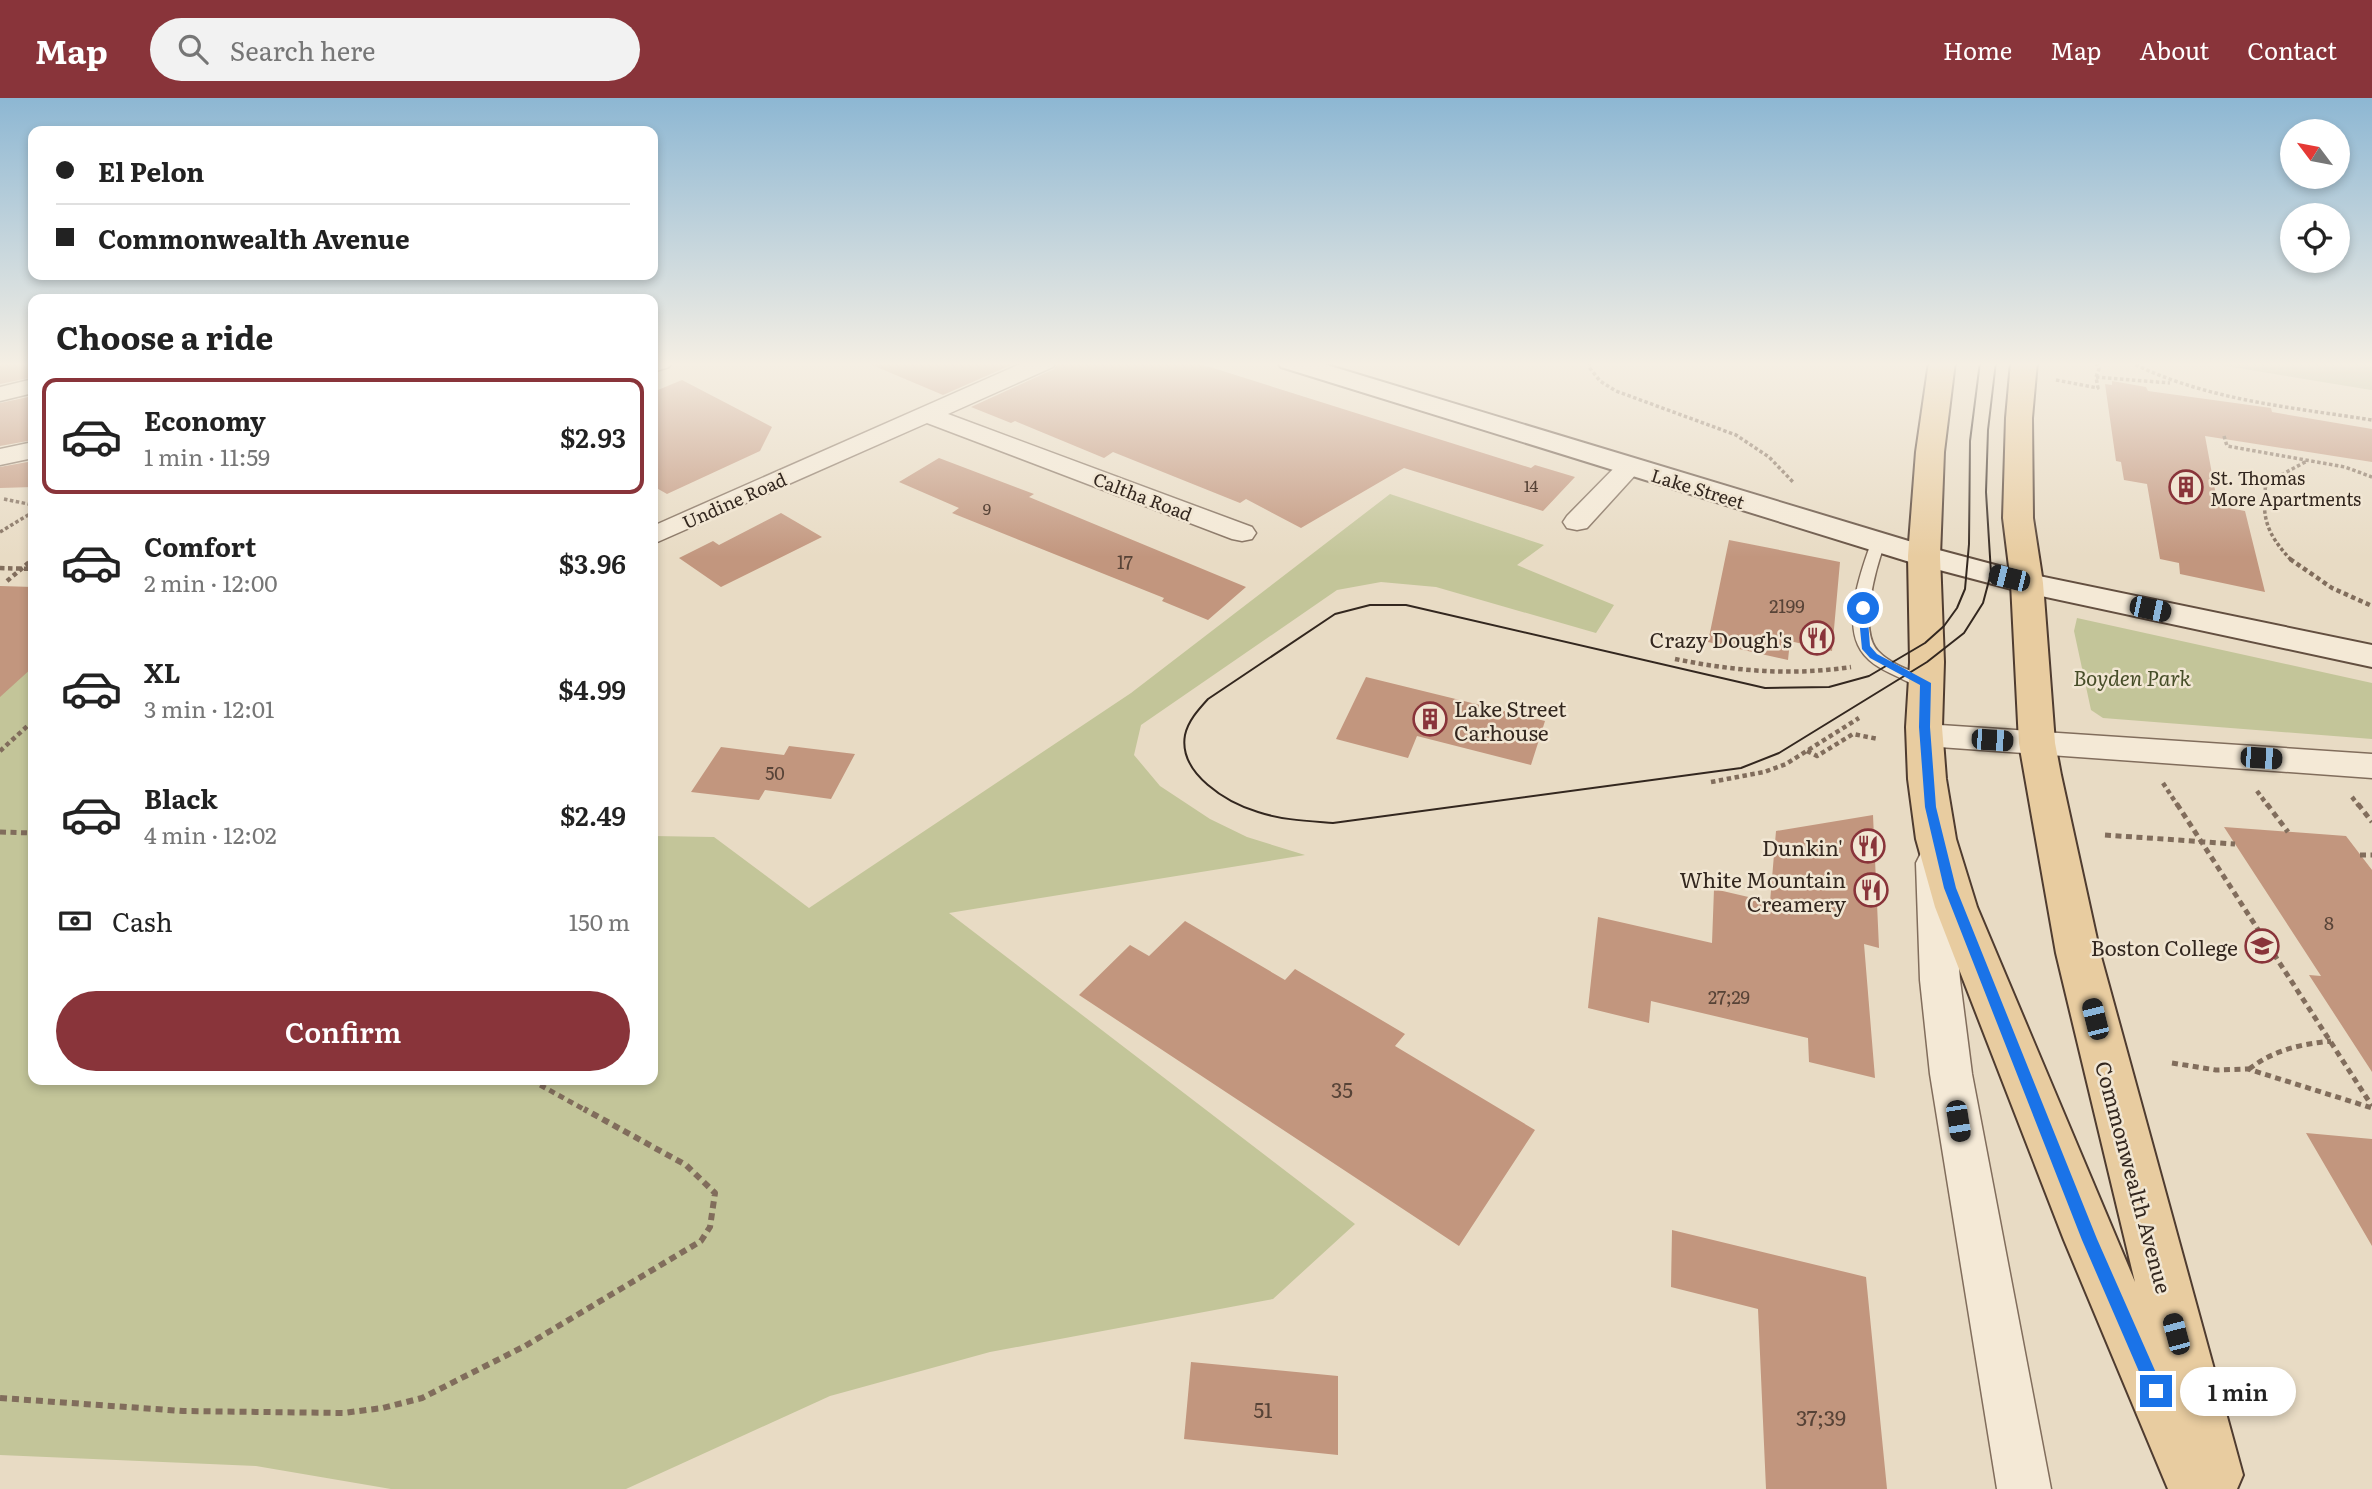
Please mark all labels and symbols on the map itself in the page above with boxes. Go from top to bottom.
north arrow [2280,119,2350,189]
street label: Lake Street [1648,461,1749,515]
place label: St. Thomas More Apartments [2210,464,2361,512]
street label: Undine Road [678,465,790,535]
street label: Caltha Road [1090,465,1196,527]
building icon: St. Thomas More Apartments [2167,468,2205,506]
house number: 14 [1524,473,1539,497]
house number: 9 [983,496,991,520]
house number: 17 [1117,548,1133,575]
car [1987,563,2032,593]
house number: 2199 [1769,592,1805,619]
route start [1847,592,1879,624]
car [2128,594,2173,624]
restaurant icon: Crazy Dough's [1798,619,1836,657]
place label: Crazy Dough's [1650,623,1792,654]
park label: Boyden Park [2073,661,2191,692]
place label: Lake Street Carhouse [1454,692,1567,747]
building icon: Lake Street Carhouse [1411,700,1449,738]
car [1971,728,2014,752]
car [2240,746,2283,770]
house number: 50 [765,759,785,786]
restaurant icon: Dunkin' [1849,827,1887,865]
place label: Dunkin' [1762,831,1843,862]
place label: White Mountain Creamery [1679,863,1847,918]
restaurant icon: White Mountain Creamery [1852,871,1890,909]
house number: 8 [2324,909,2334,936]
school or university icon: Boston College [2243,927,2281,965]
place label: Boston College [2091,931,2238,962]
house number: 27;29 [1708,983,1750,1010]
car [2080,996,2111,1042]
street label: Commonwealth Avenue [2089,1057,2181,1297]
house number: 35 [1331,1073,1353,1104]
car [1945,1099,1972,1143]
car [2161,1311,2192,1357]
callout: 1 min [2180,1366,2296,1416]
route end [2140,1375,2172,1407]
house number: 51 [1253,1393,1273,1424]
house number: 37;39 [1796,1401,1846,1432]

